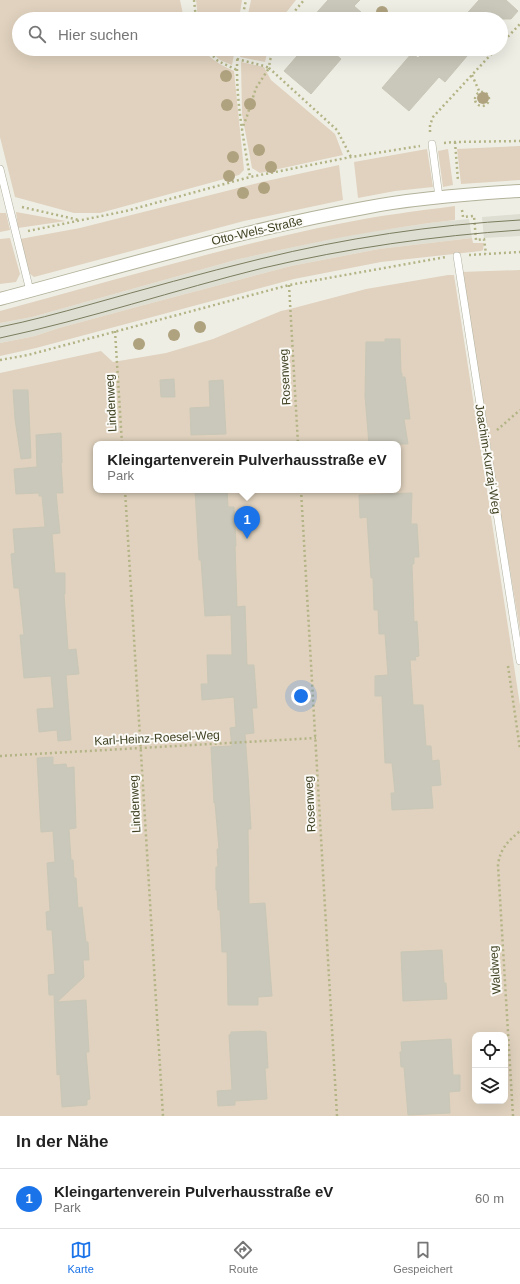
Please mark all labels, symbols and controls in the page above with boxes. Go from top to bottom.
search box [12,12,508,56]
icon: search [26,23,48,45]
text: Hier suchen [58,26,138,43]
street label: Otto-Wels-Straße [210,214,304,248]
street label: Rosenweg [277,348,293,406]
street label: Lindenweg [102,374,120,432]
street label: Joachim-Kurzaj-Weg [472,403,504,515]
popup [93,441,401,493]
text: Kleingartenverein Pulverhausstraße eV [107,451,387,468]
text: Park [107,468,134,483]
pin: 1 [234,506,260,539]
your location [291,686,311,706]
street label: Karl-Heinz-Roesel-Weg [94,728,220,748]
street label: Lindenweg [126,775,144,833]
street label: Rosenweg [302,775,318,833]
street label: Waldweg [486,945,504,995]
map controls [472,1032,508,1104]
button: locate [472,1032,508,1068]
button: layers [472,1068,508,1104]
text: In der Nähe [16,1132,109,1151]
text: Kleingartenverein Pulverhausstraße eV [54,1183,333,1200]
text: 1 [25,1191,33,1206]
text: 60 m [475,1191,504,1206]
text: Park [54,1200,81,1215]
tab: Karte [68,1239,94,1275]
tab: Route [229,1239,258,1275]
tab: Gespeichert [393,1239,452,1275]

